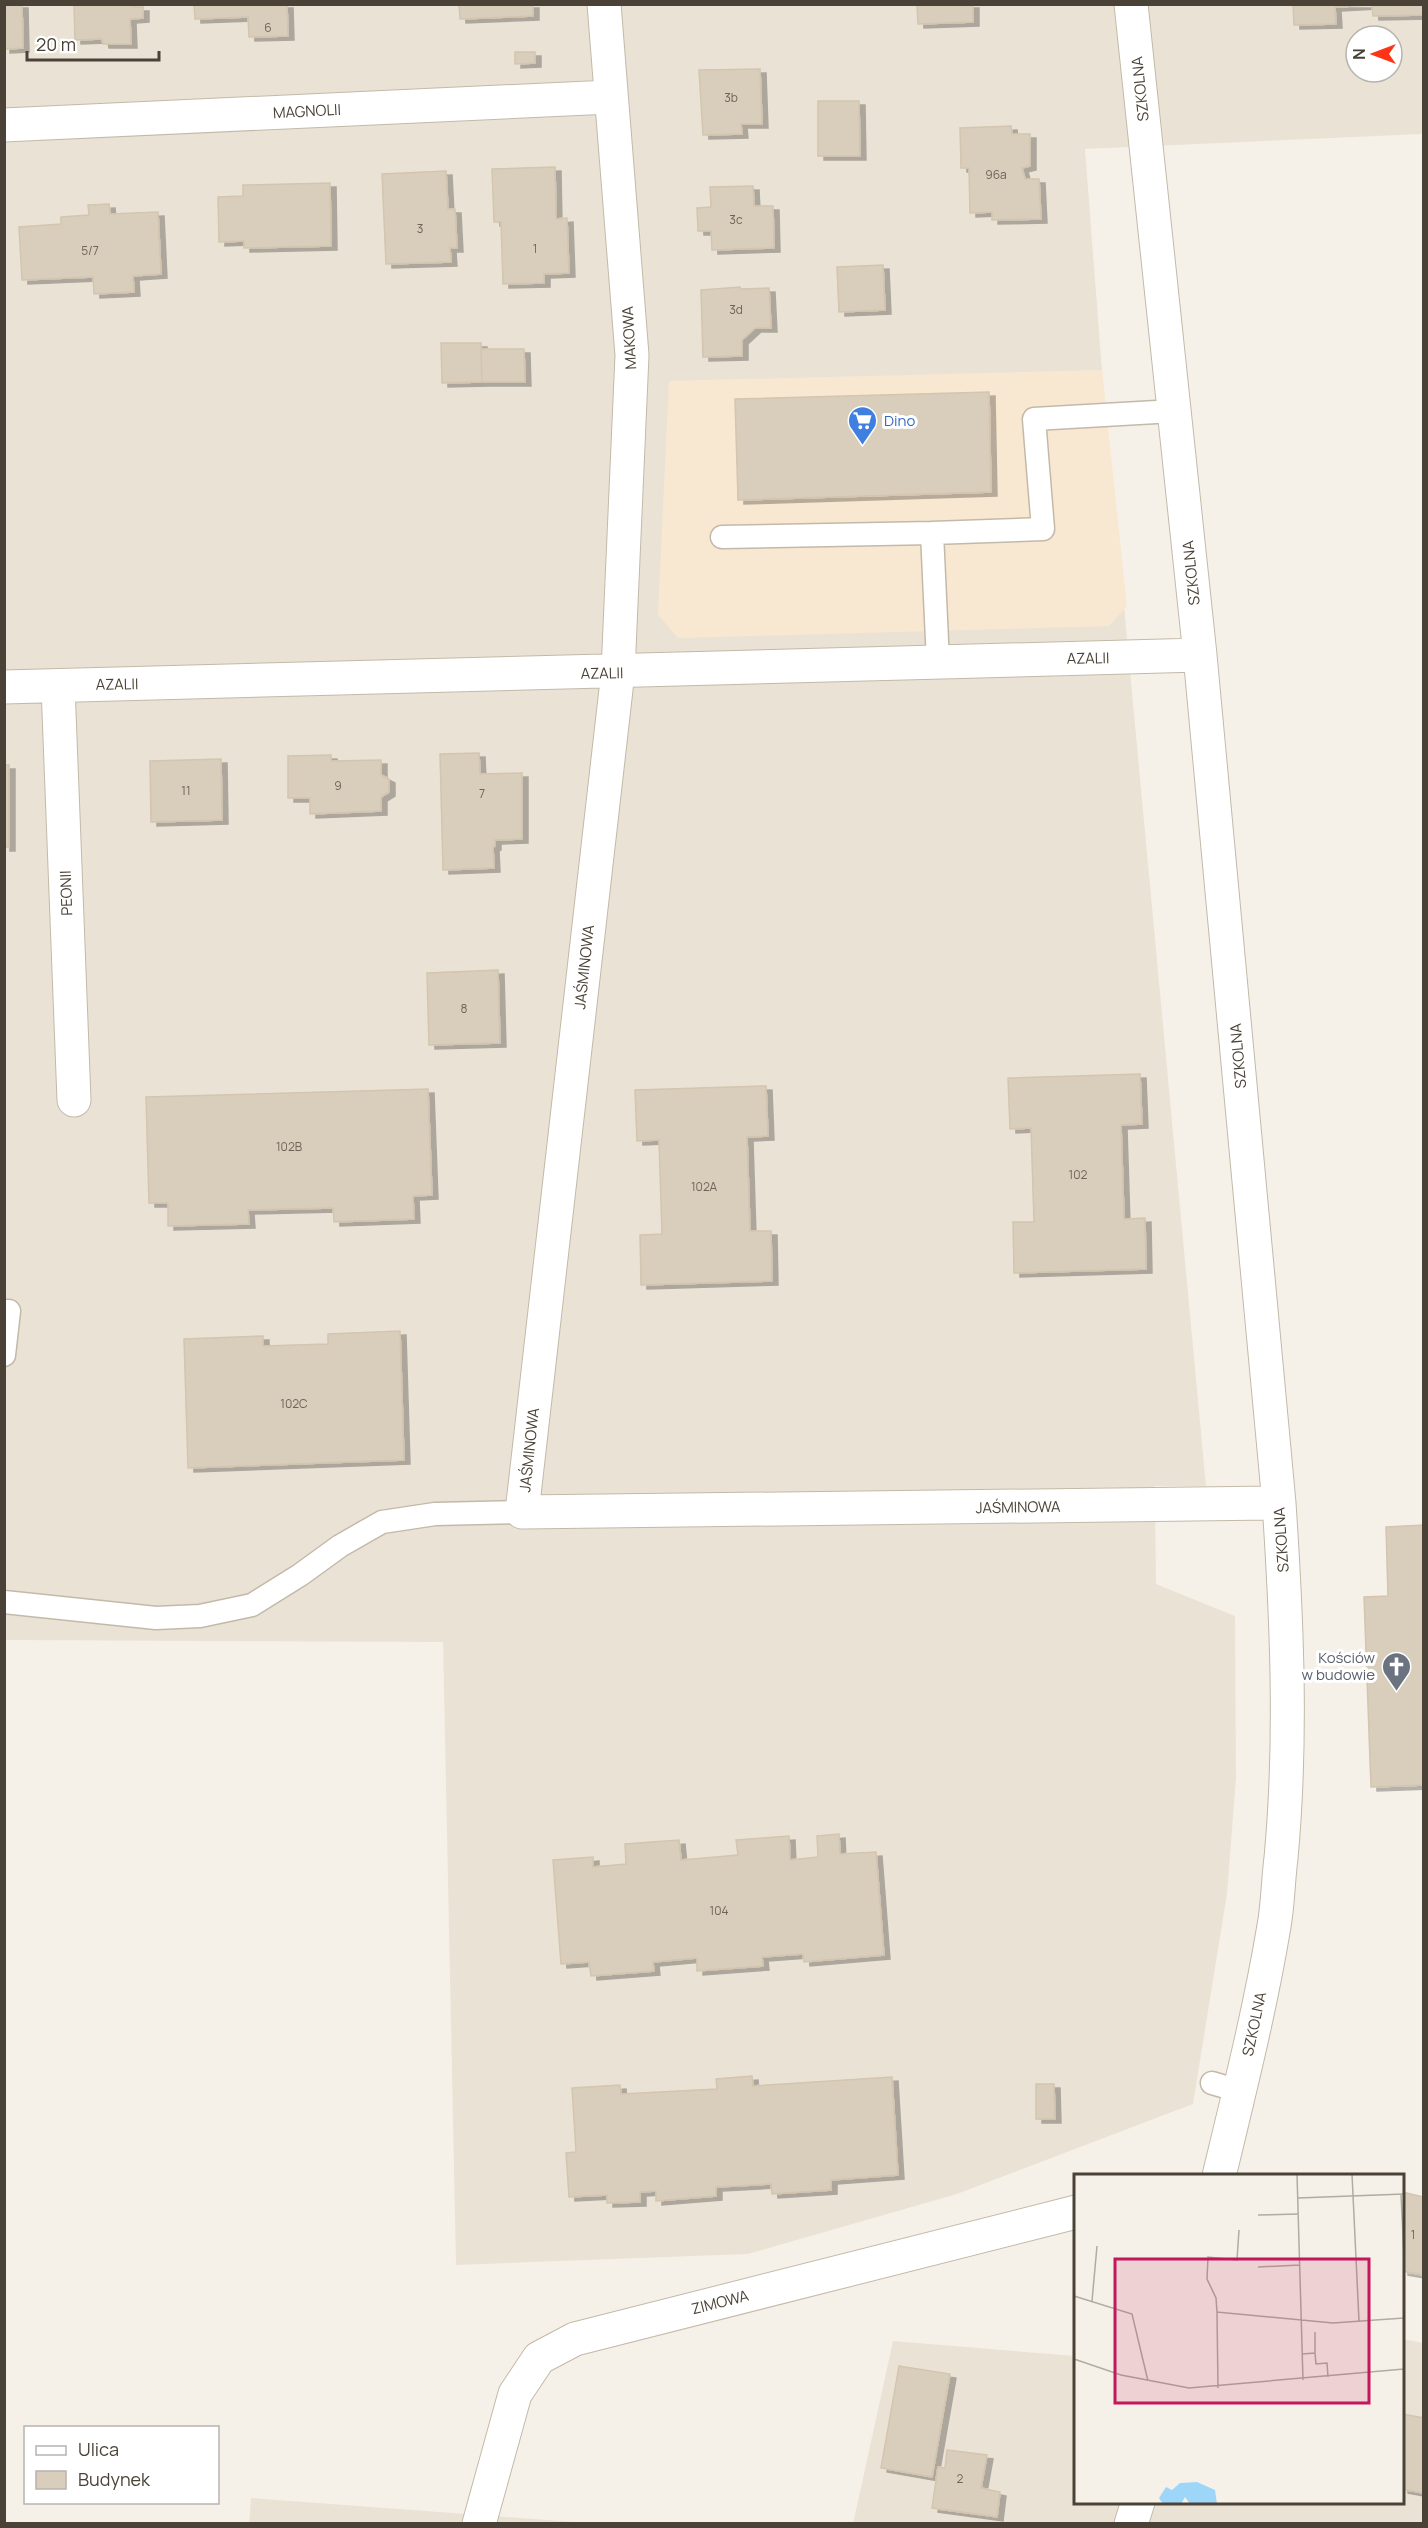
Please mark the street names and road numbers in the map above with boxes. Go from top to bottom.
street label: SZKOLNA [1126,55,1154,122]
street label: MAGNOLII [272,99,342,123]
street label: MAKOWA [617,305,641,370]
street label: SZKOLNA [1177,539,1205,606]
street label: AZALII [1066,647,1110,669]
street label: AZALII [580,662,624,684]
street label: AZALII [95,673,139,695]
street label: PEONII [55,870,77,916]
street label: JAŚMINOWA [569,923,599,1010]
street label: SZKOLNA [1225,1022,1251,1089]
street label: JAŚMINOWA [514,1406,544,1493]
street label: JAŚMINOWA [975,1496,1061,1518]
street label: SZKOLNA [1268,1506,1294,1573]
street label: SZKOLNA [1237,1989,1271,2058]
street label: ZIMOWA [689,2285,751,2319]

